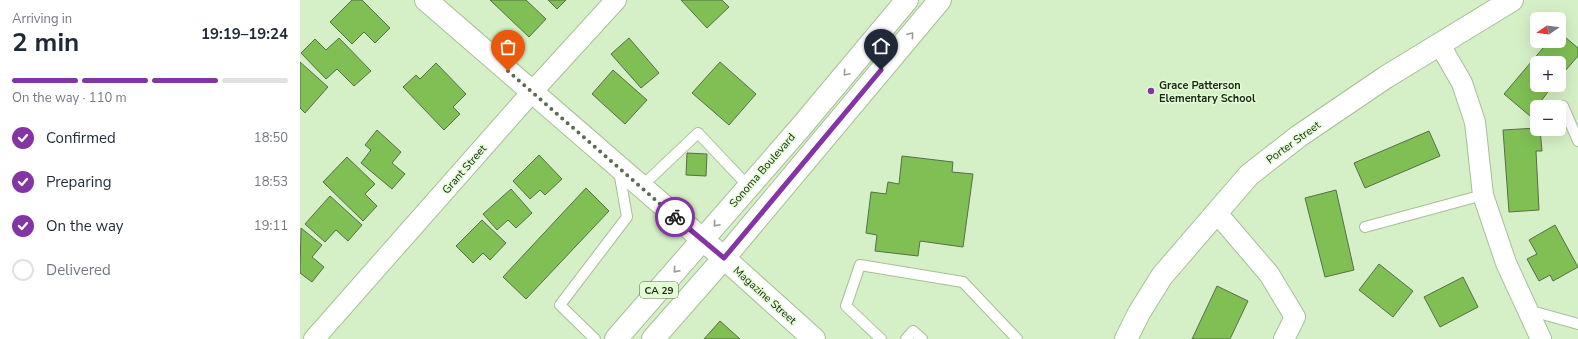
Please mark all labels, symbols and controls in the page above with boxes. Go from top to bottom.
text: Arriving in [12,10,72,28]
north arrow [1530,12,1566,48]
map controls [1530,12,1566,136]
text: 19:19–19:24 [201,24,288,44]
text: 2 min [12,25,79,60]
pin [864,29,898,70]
pin [491,30,525,71]
one-way arrow [906,32,913,39]
icon: home [870,35,892,57]
icon: bag [497,36,519,58]
button: + [1530,56,1566,92]
one-way arrow [843,68,850,75]
place label: Grace Patterson Elementary School [1159,78,1256,106]
marker: Grace Patterson Elementary School [1146,86,1156,96]
text: On the way · 110 m [12,89,127,107]
button: − [1530,100,1566,136]
street label: Porter Street [1263,118,1323,167]
icon: check [12,127,34,149]
text: Confirmed [46,128,116,148]
text: 18:50 [254,129,288,147]
street label: Sonoma Boulevard [726,130,799,211]
street label: Grant Street [439,141,490,197]
icon: check [12,171,34,193]
text: Preparing [46,172,111,192]
text: 18:53 [254,173,288,191]
courier [655,197,695,237]
icon: bike [664,206,686,228]
icon: check [12,215,34,237]
text: On the way [46,216,124,236]
text: 19:11 [254,217,288,235]
one-way arrow [713,219,720,227]
text: Delivered [46,260,111,280]
street label: Magazine Street [730,263,800,328]
one-way arrow [674,265,681,272]
road number: CA 29 [640,282,678,298]

